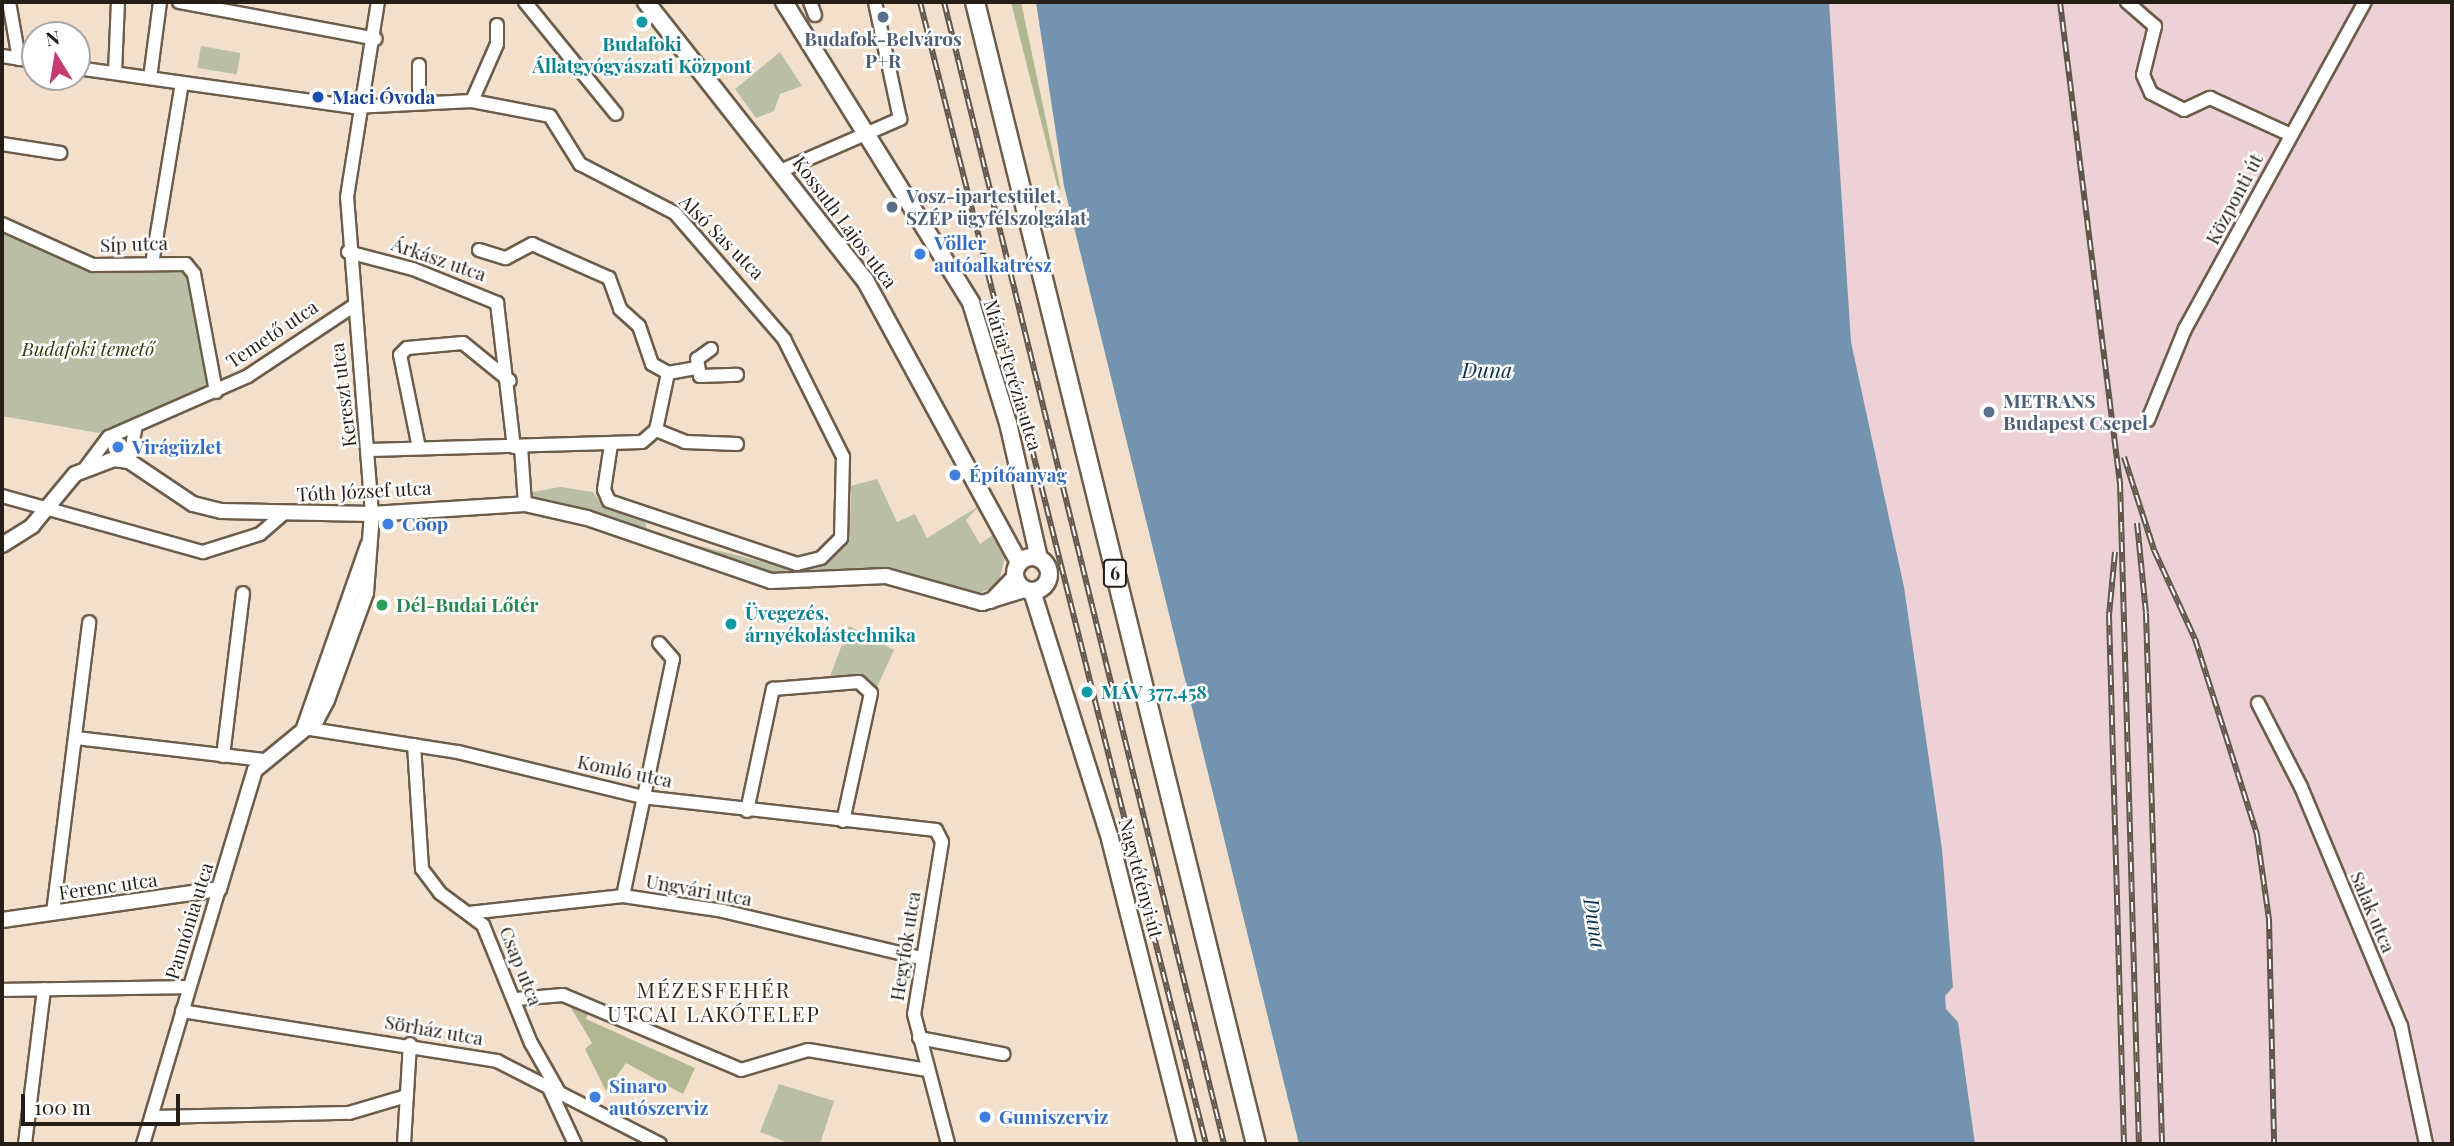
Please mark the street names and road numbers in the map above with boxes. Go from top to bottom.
street label: Központi út [2201,150,2267,248]
street label: Kossuth Lajos utca [788,152,902,292]
street label: Alsó Sas utca [675,190,769,284]
street label: Síp utca [100,231,168,257]
street label: Árkász utca [389,232,489,286]
street label: Temető utca [222,295,322,373]
street label: Mária Terézia utca [979,296,1047,454]
street label: Kereszt utca [325,341,361,449]
street label: Tóth József utca [296,476,432,506]
road number: 6 [1103,558,1127,588]
street label: Komló utca [575,750,675,792]
street label: Nagytétényi út [1114,815,1168,941]
street label: Pannónia utca [160,860,218,982]
street label: Ferenc utca [57,868,159,904]
street label: Salak utca [2346,868,2400,956]
street label: Ungvári utca [644,869,754,911]
street label: Hegyfok utca [885,890,925,1002]
street label: Csap utca [495,923,547,1009]
street label: Sörház utca [383,1010,485,1050]

